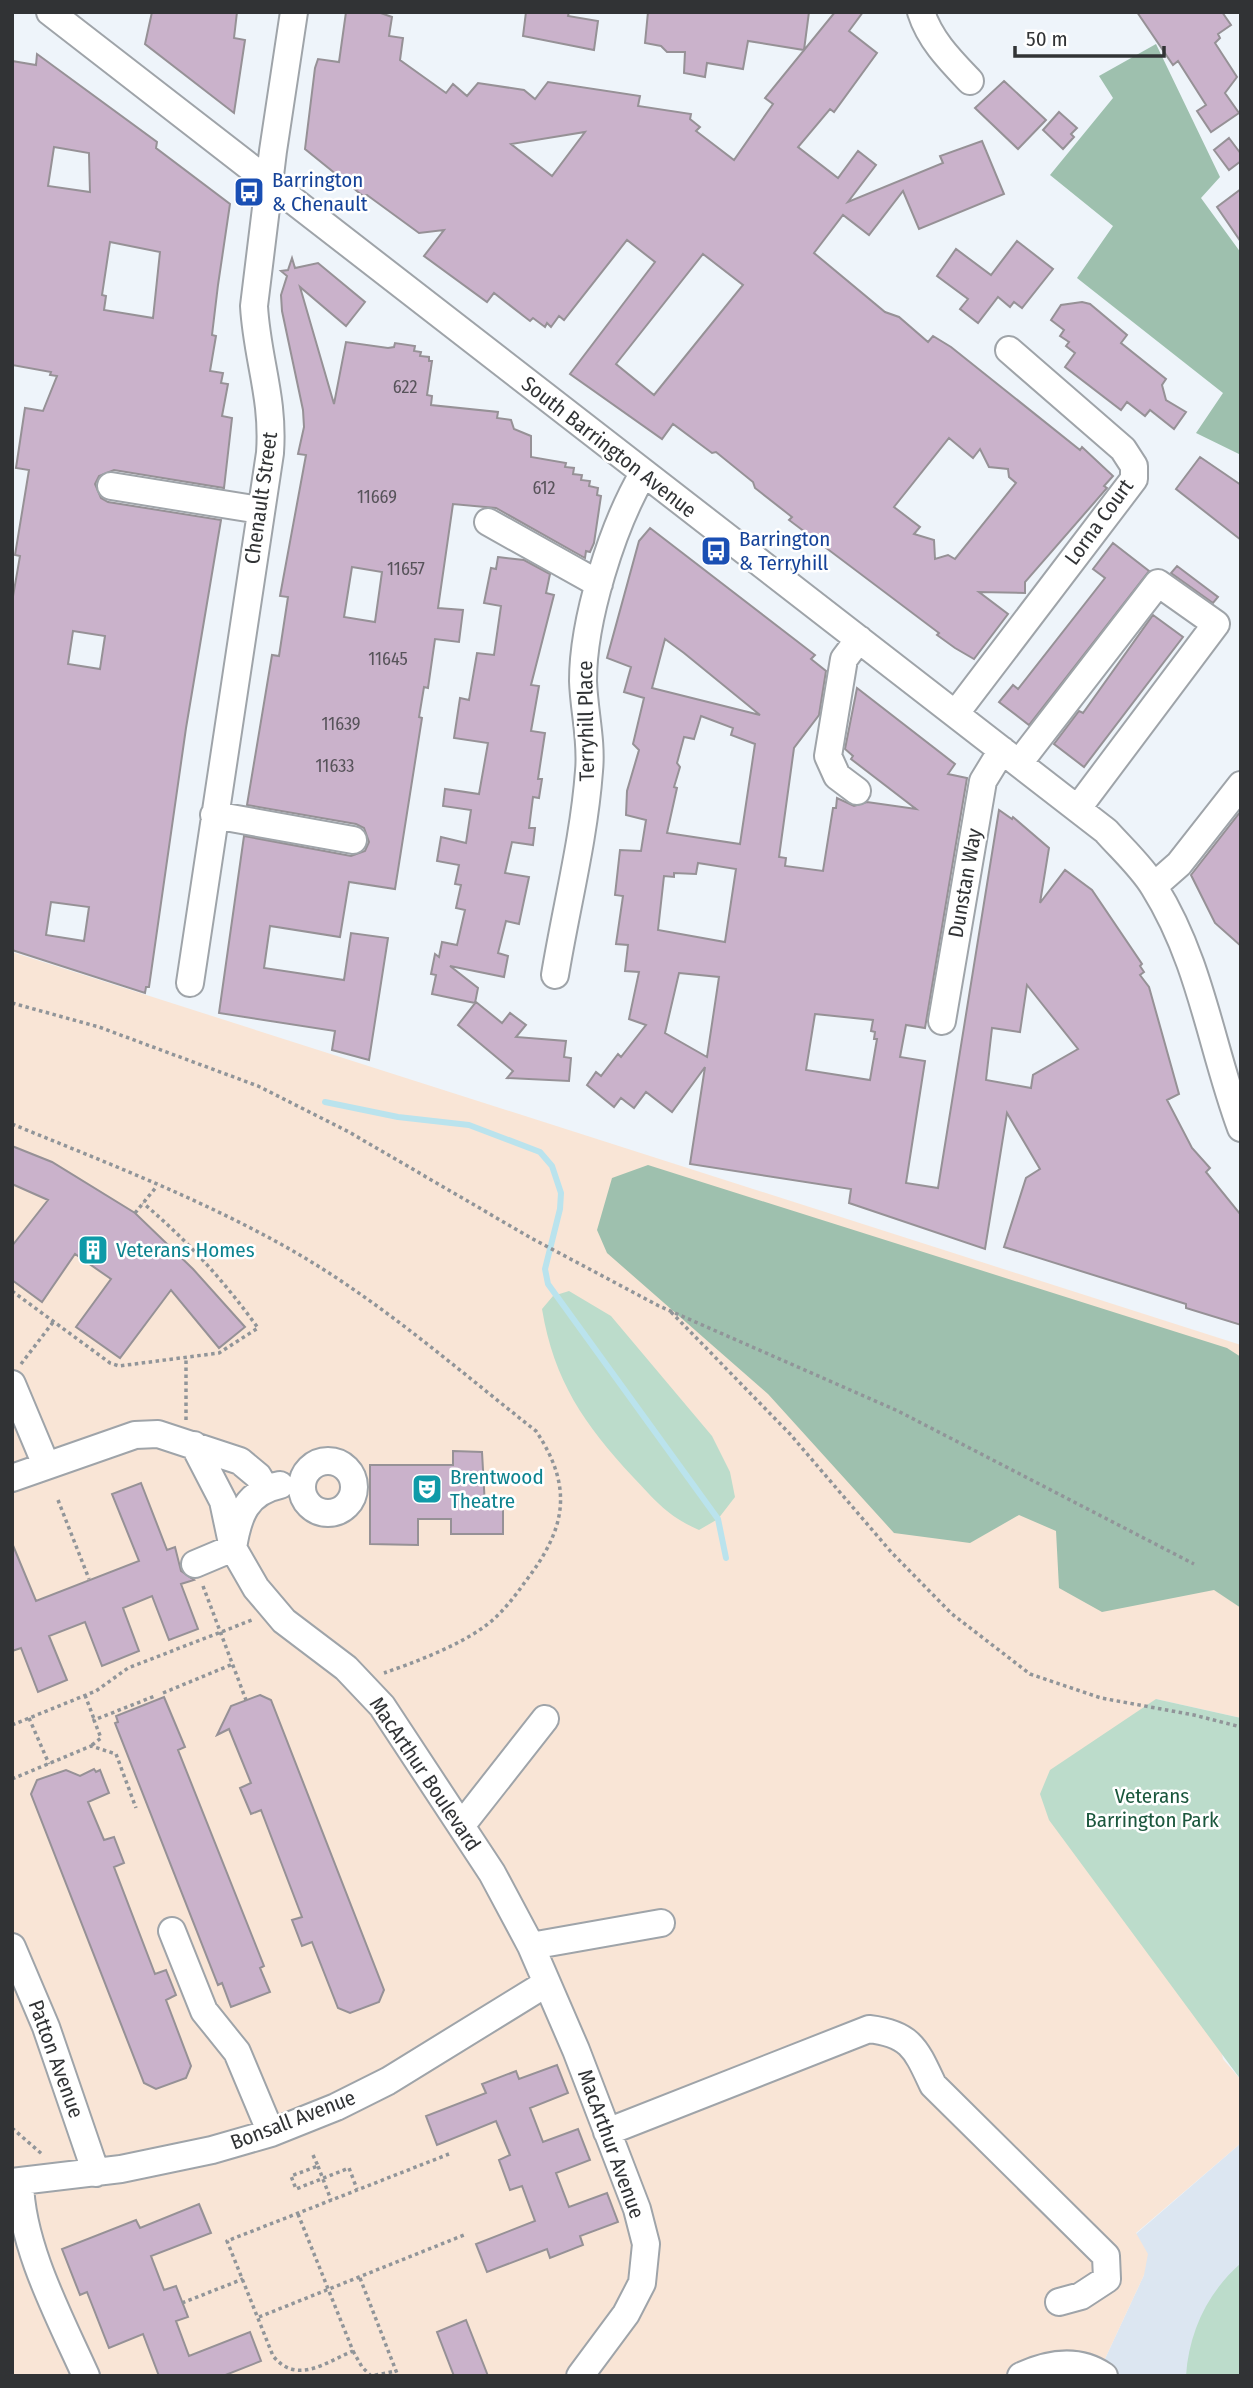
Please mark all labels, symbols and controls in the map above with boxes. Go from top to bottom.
scale bar [1015,14,1164,58]
text: 50 m [1026,26,1068,52]
place label: Barrington & Chenault [272,167,368,217]
bus stop icon: Barrington & Chenault [232,175,266,209]
street label: South Barrington Avenue [516,371,702,523]
house number: 622 [393,376,417,398]
street label: Chenault Street [239,430,283,566]
street label: Lorna Court [1059,474,1139,570]
house number: 612 [532,477,556,499]
house number: 11669 [357,486,397,508]
place label: Barrington & Terryhill [739,526,830,576]
bus stop icon: Barrington & Terryhill [699,534,733,568]
house number: 11657 [387,558,425,580]
house number: 11645 [368,648,408,670]
street label: Terryhill Place [572,660,600,782]
house number: 11639 [321,713,361,735]
house number: 11633 [316,755,354,777]
street label: Dunstan Way [943,826,988,940]
building icon: Veterans Homes [76,1233,110,1267]
place label: Veterans Homes [116,1237,255,1263]
place label: Brentwood Theatre [450,1464,544,1514]
theatre icon: Brentwood Theatre [410,1472,444,1506]
street label: MacArthur Boulevard [364,1692,486,1856]
park label: Veterans Barrington Park [1085,1783,1219,1833]
street label: Patton Avenue [23,1996,89,2122]
street label: MacArthur Avenue [572,2066,650,2222]
street label: Bonsall Avenue [227,2084,359,2156]

